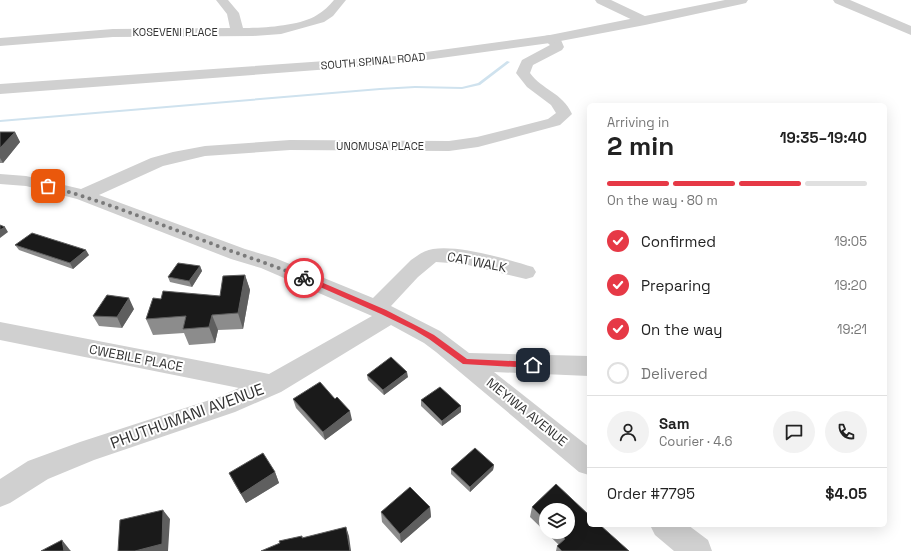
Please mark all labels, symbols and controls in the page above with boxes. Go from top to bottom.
street label: KOSEVENI PLACE [132,25,218,39]
street label: SOUTH SPINAL ROAD [320,49,426,73]
text: Arriving in [607,114,669,131]
text: 19:35–19:40 [780,128,867,147]
text: 2 min [607,129,674,163]
street label: UNOMUSA PLACE [336,139,424,153]
pin [31,169,65,203]
icon: bag [37,175,59,197]
text: On the way · 80 m [607,192,718,209]
icon: check [607,230,629,252]
text: Confirmed [641,232,716,251]
text: 19:05 [834,233,867,250]
street label: CAT WALK [446,248,508,276]
courier [284,258,324,298]
icon: bike [293,267,315,289]
icon: check [607,274,629,296]
text: Preparing [641,276,711,295]
text: 19:20 [834,277,867,294]
icon: check [607,318,629,340]
text: On the way [641,320,722,339]
text: 19:21 [837,321,867,338]
street label: CWEBILE PLACE [88,341,184,375]
pin [516,348,550,382]
icon: home [522,354,544,376]
text: Delivered [641,364,708,383]
street label: MEYIWA AVENUE [483,374,571,450]
street label: PHUTHUMANI AVENUE [107,378,267,454]
button: person [607,411,649,453]
button: chat [773,411,815,453]
button: phone [825,411,867,453]
text: Sam [659,414,690,433]
text: Courier · 4.6 [659,433,732,450]
text: Order #7795 [607,484,695,503]
text: $4.05 [825,484,867,503]
map controls [539,503,575,539]
button: layers [539,503,575,539]

